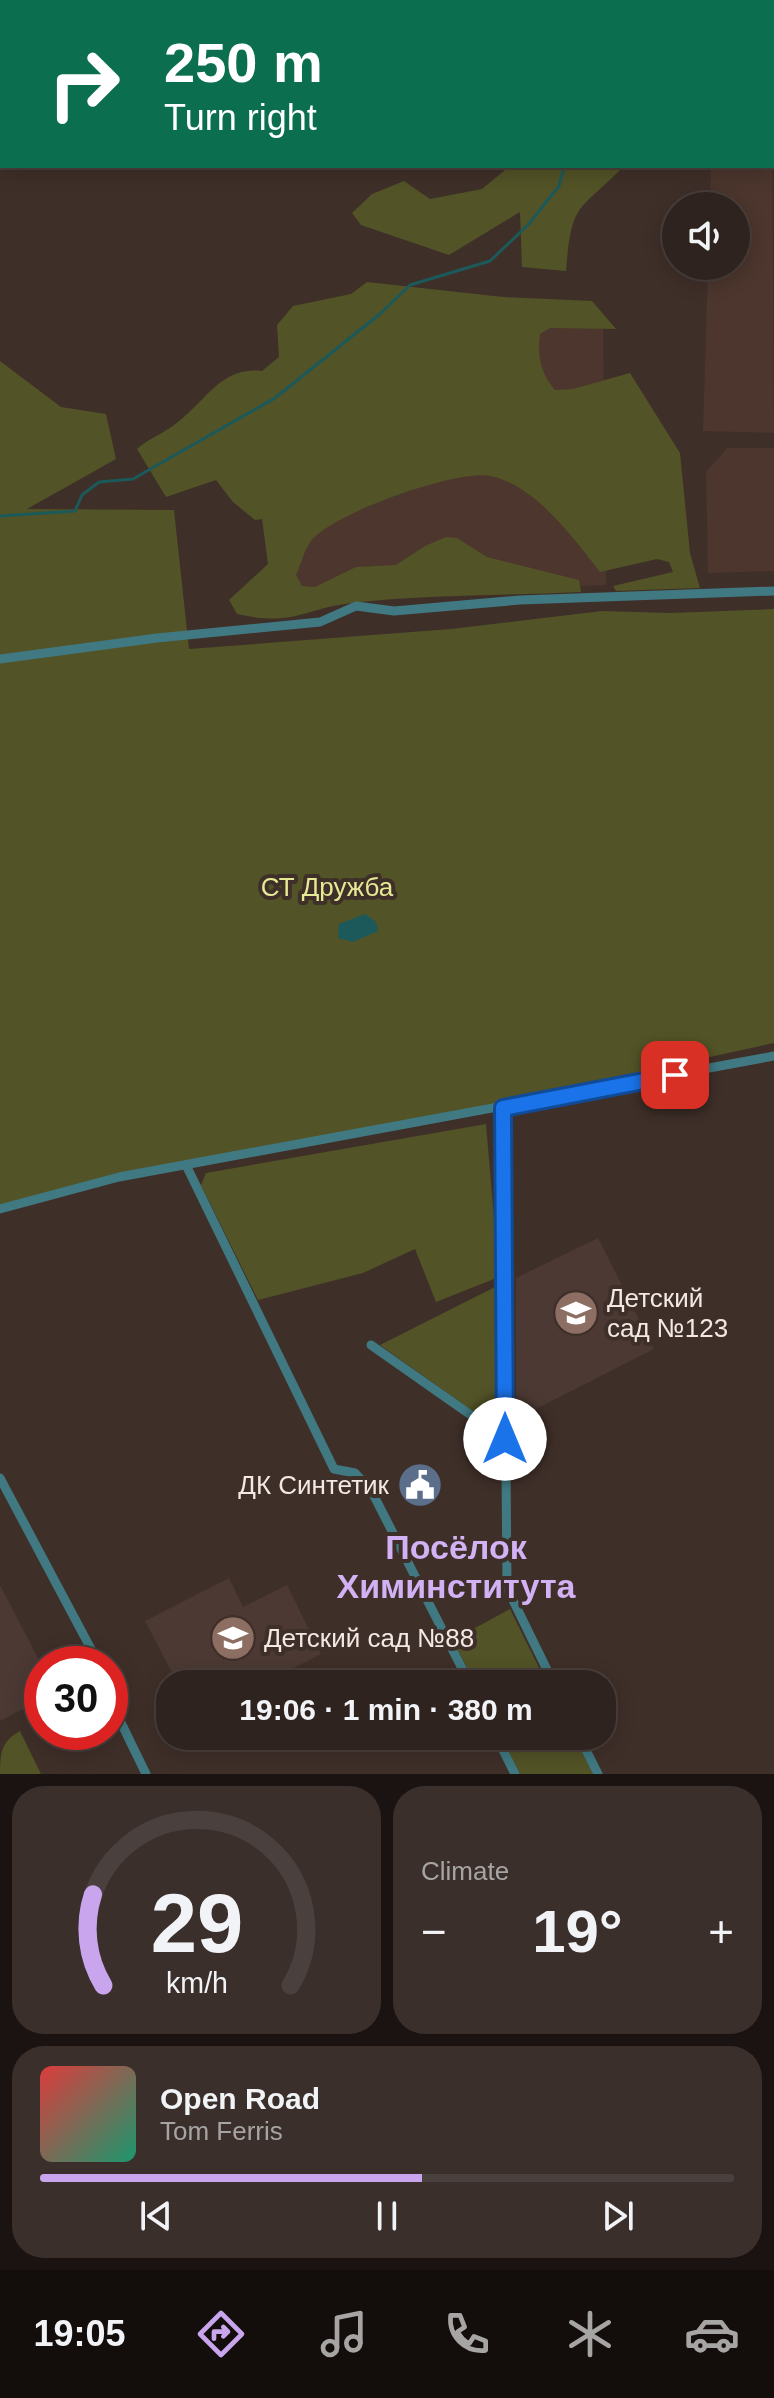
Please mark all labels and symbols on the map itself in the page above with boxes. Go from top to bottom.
park label: СТ Дружба [261,872,394,902]
pin [641,1041,709,1109]
place label: Детский сад №123 [607,1283,728,1343]
school or university icon: Детский сад №123 [552,1289,600,1337]
position arrow [463,1397,547,1481]
public building icon: ДК Синтетик [396,1461,444,1509]
place label: ДК Синтетик [238,1470,390,1500]
district label: Посёлок Химинститута [336,1528,577,1605]
school or university icon: Детский сад №88 [209,1614,257,1662]
place label: Детский сад №88 [264,1623,474,1653]
speed limit sign: 30 [24,1646,128,1750]

